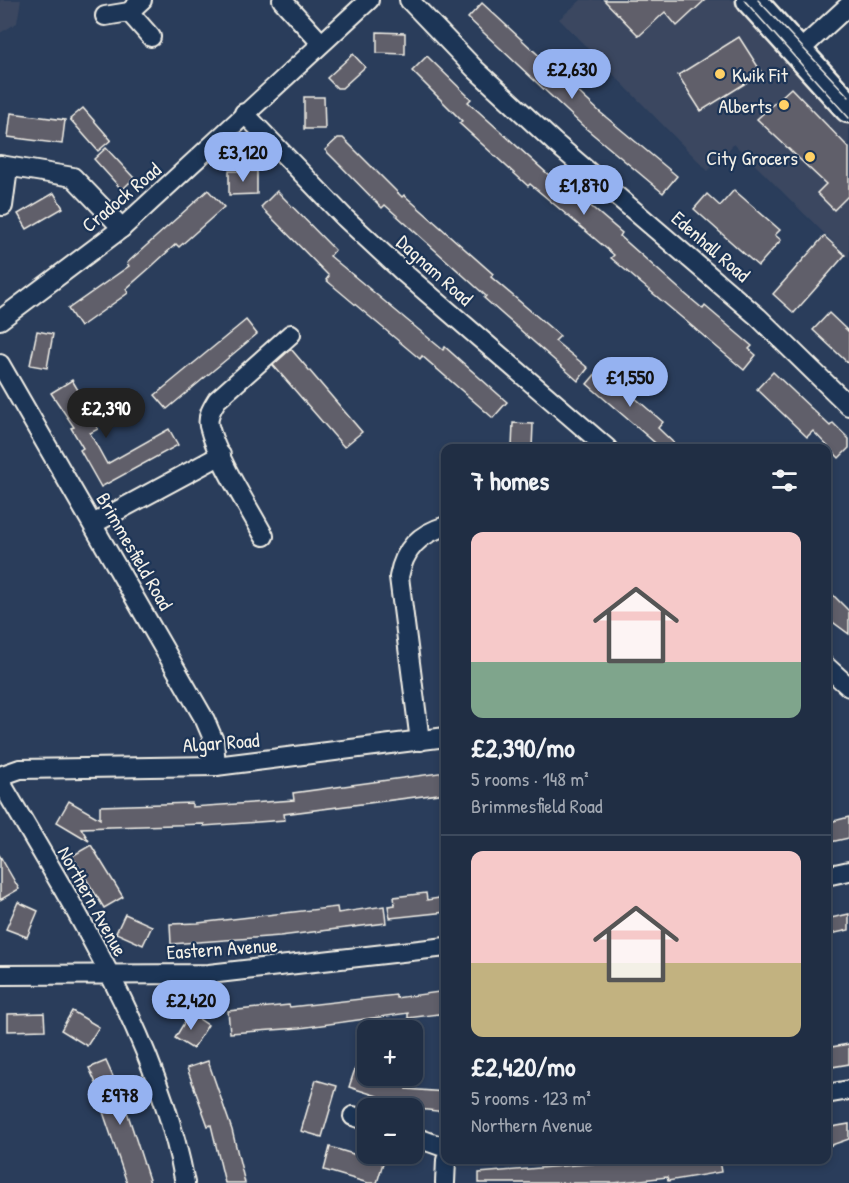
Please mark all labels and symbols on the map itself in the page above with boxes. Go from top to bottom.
pin: £2,630 [523,49,621,100]
place label: Kwik Fit [732,61,789,88]
marker: Kwik Fit [713,67,727,81]
place label: Alberts [718,92,772,119]
marker: Alberts [777,98,791,112]
pin: £3,120 [194,132,292,183]
place label: City Grocers [706,144,798,171]
marker: City Grocers [803,150,817,164]
street label: Cradock Road [76,156,167,238]
pin: £1,870 [535,165,633,216]
street label: Edenhall Road [666,204,756,288]
street label: Dagnam Road [391,228,479,312]
pin: £1,550 [581,357,679,408]
pin: £2,390 [57,388,155,439]
street label: Brimmesfield Road [90,487,180,615]
street label: Algar Road [182,726,260,758]
street label: Northern Avenue [52,841,134,961]
street label: Eastern Avenue [166,931,278,965]
pin: £2,420 [142,980,240,1031]
pin: £978 [84,1075,156,1126]

